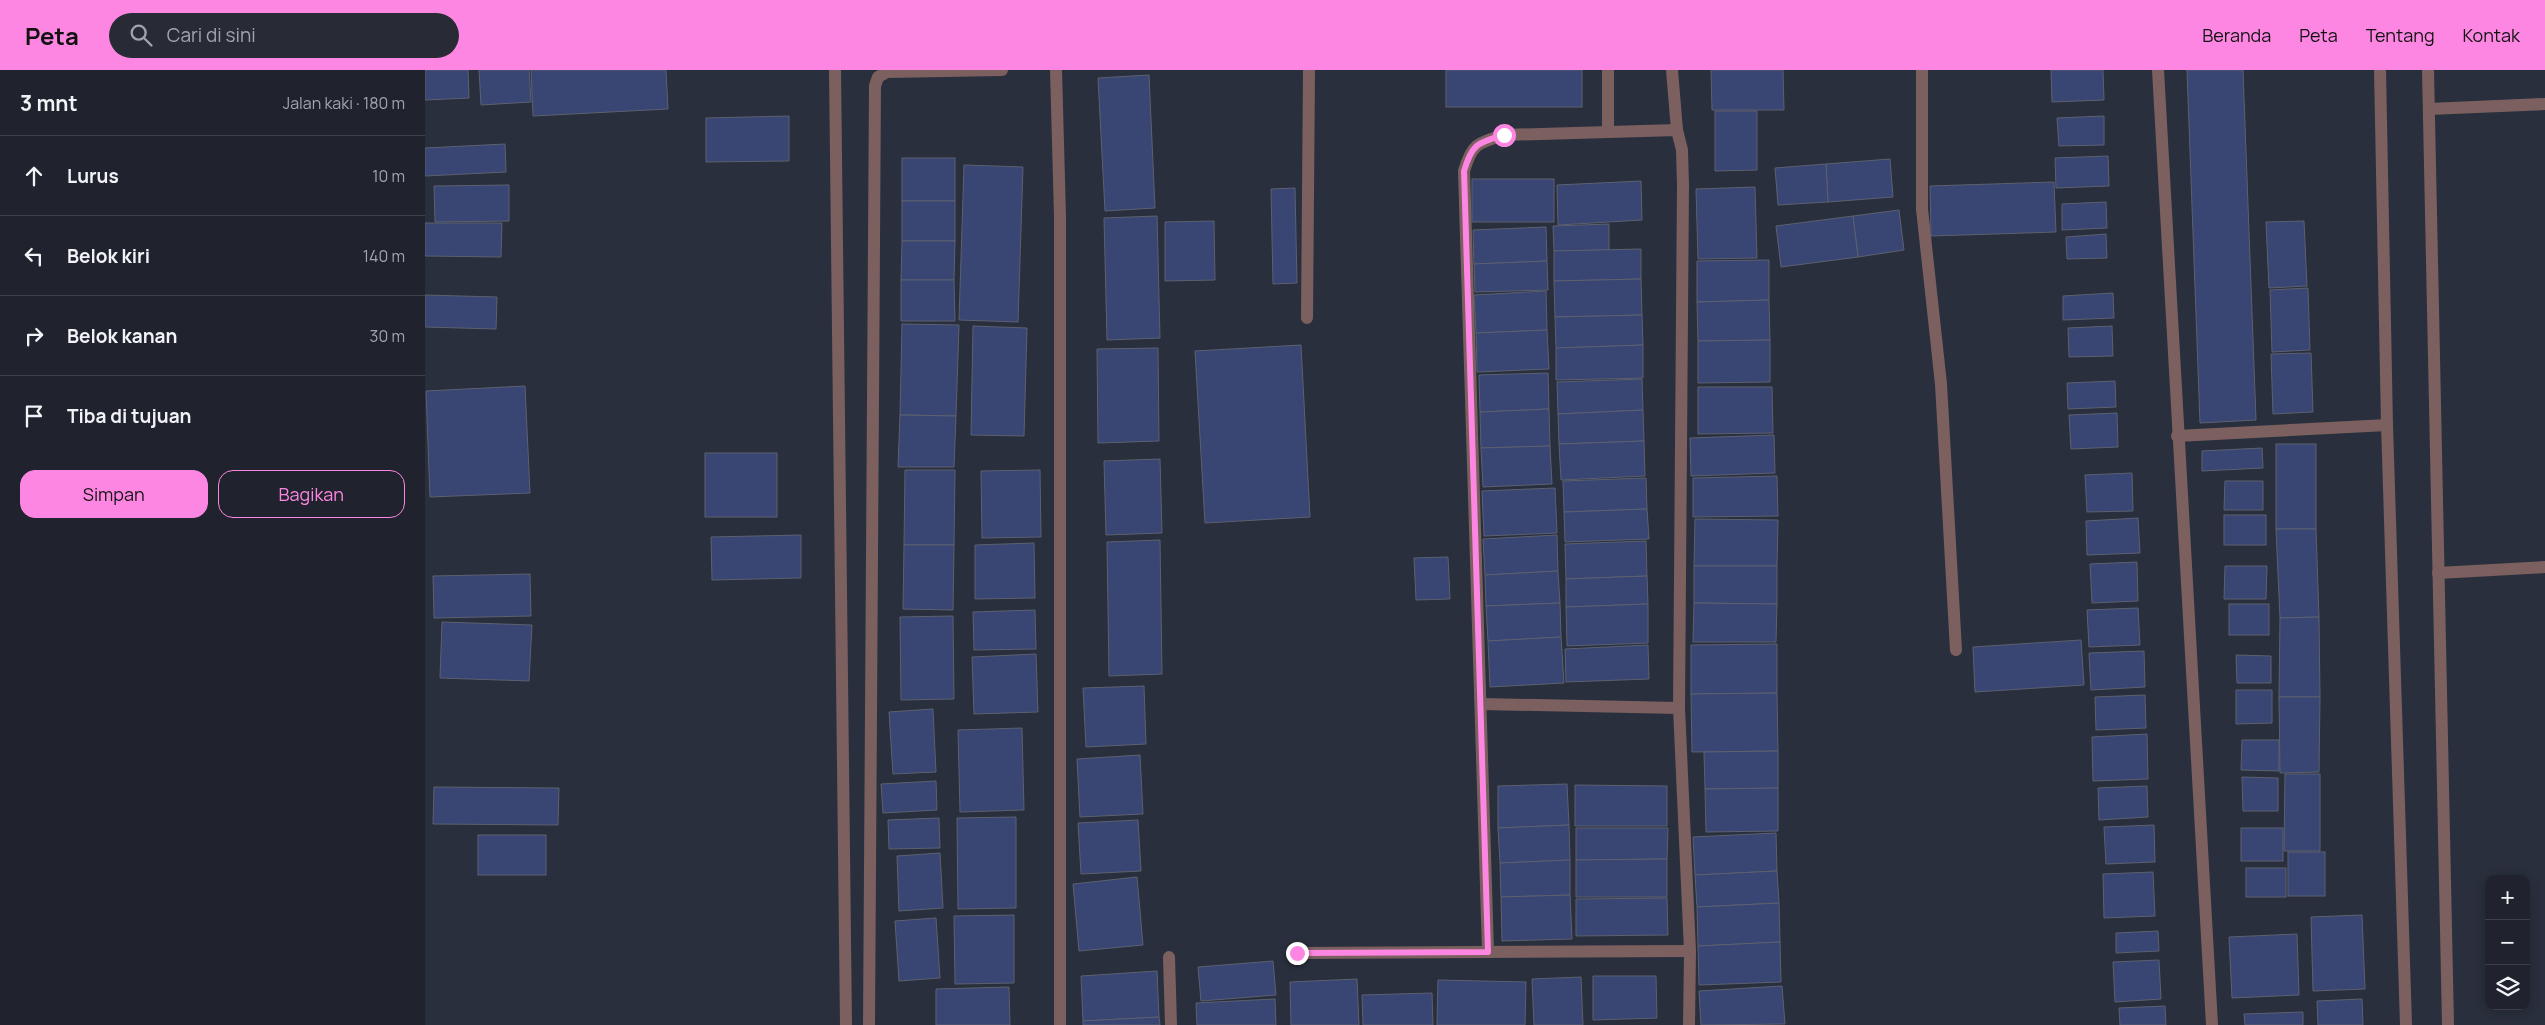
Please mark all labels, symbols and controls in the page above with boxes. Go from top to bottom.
search box [109,13,459,58]
text: Peta [25,19,79,52]
icon: search [127,21,155,49]
text: Cari di sini [167,22,256,48]
text: Beranda [2202,23,2271,47]
text: Peta [2299,23,2338,47]
text: Tentang [2366,23,2435,47]
text: Kontak [2463,23,2520,47]
text: 3 mnt [20,89,78,117]
text: Jalan kaki · 180 m [283,92,405,114]
route start [1493,124,1516,147]
icon: ahead [20,162,48,190]
text: Lurus [67,163,119,189]
text: 10 m [372,165,405,187]
icon: left [20,242,48,270]
text: Belok kiri [67,243,150,269]
text: 140 m [363,245,405,267]
icon: right [20,322,48,350]
text: Belok kanan [67,323,177,349]
text: 30 m [370,325,405,347]
icon: arrive [20,402,48,430]
text: Tiba di tujuan [67,403,191,429]
button: Simpan [20,470,208,518]
button: Bagikan [218,470,405,518]
map controls [2485,875,2530,1010]
button: + [2485,875,2530,920]
button: − [2485,920,2530,965]
route end [1286,942,1309,965]
button: layers [2485,965,2530,1010]

